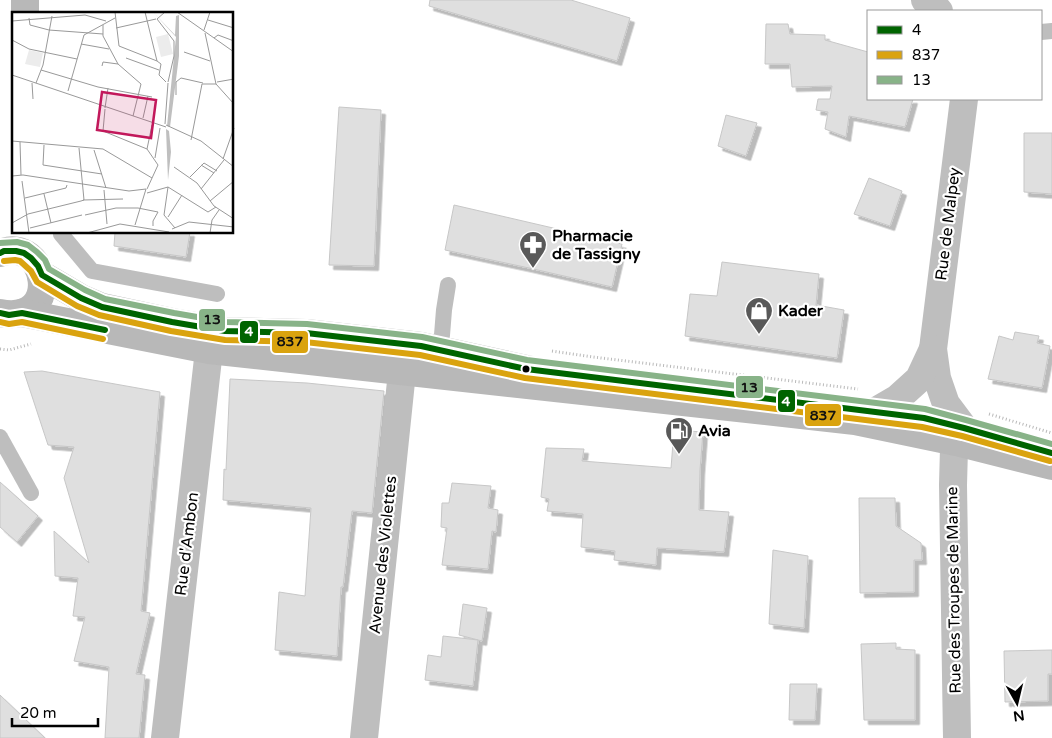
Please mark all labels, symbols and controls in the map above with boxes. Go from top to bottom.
legend [867,10,1042,100]
inset map [12,12,234,234]
text: 4 [912,21,921,39]
text: 837 [912,46,940,64]
text: 13 [912,71,931,89]
street label: Rue de Malpey [931,166,965,282]
place label: Pharmacie de Tassigny [552,226,641,264]
pharmacy icon: Pharmacie de Tassigny [518,230,548,269]
shop icon: Kader [744,296,774,335]
place label: Kader [778,301,824,321]
line badge: 13 [198,308,226,332]
text: 13 [203,311,221,328]
line badge: 4 [239,320,259,344]
text: 4 [245,323,254,340]
line badge: 837 [271,330,309,354]
text: 837 [277,333,303,350]
unlabelled marker [521,364,531,374]
line badge: 13 [735,375,764,399]
text: 13 [740,379,758,396]
line badge: 4 [777,389,796,413]
text: 4 [782,393,791,410]
line badge: 837 [804,403,842,427]
text: 837 [810,407,836,424]
fuel station icon: Avia [664,416,694,455]
place label: Avia [698,421,731,441]
street label: Avenue des Violettes [365,475,401,635]
street label: Rue des Troupes de Marine [942,486,966,694]
street label: Rue d'Ambon [171,491,203,597]
north arrow [992,678,1042,728]
scale bar [12,696,99,728]
text: 20 m [20,704,57,722]
text: N [1012,706,1025,725]

